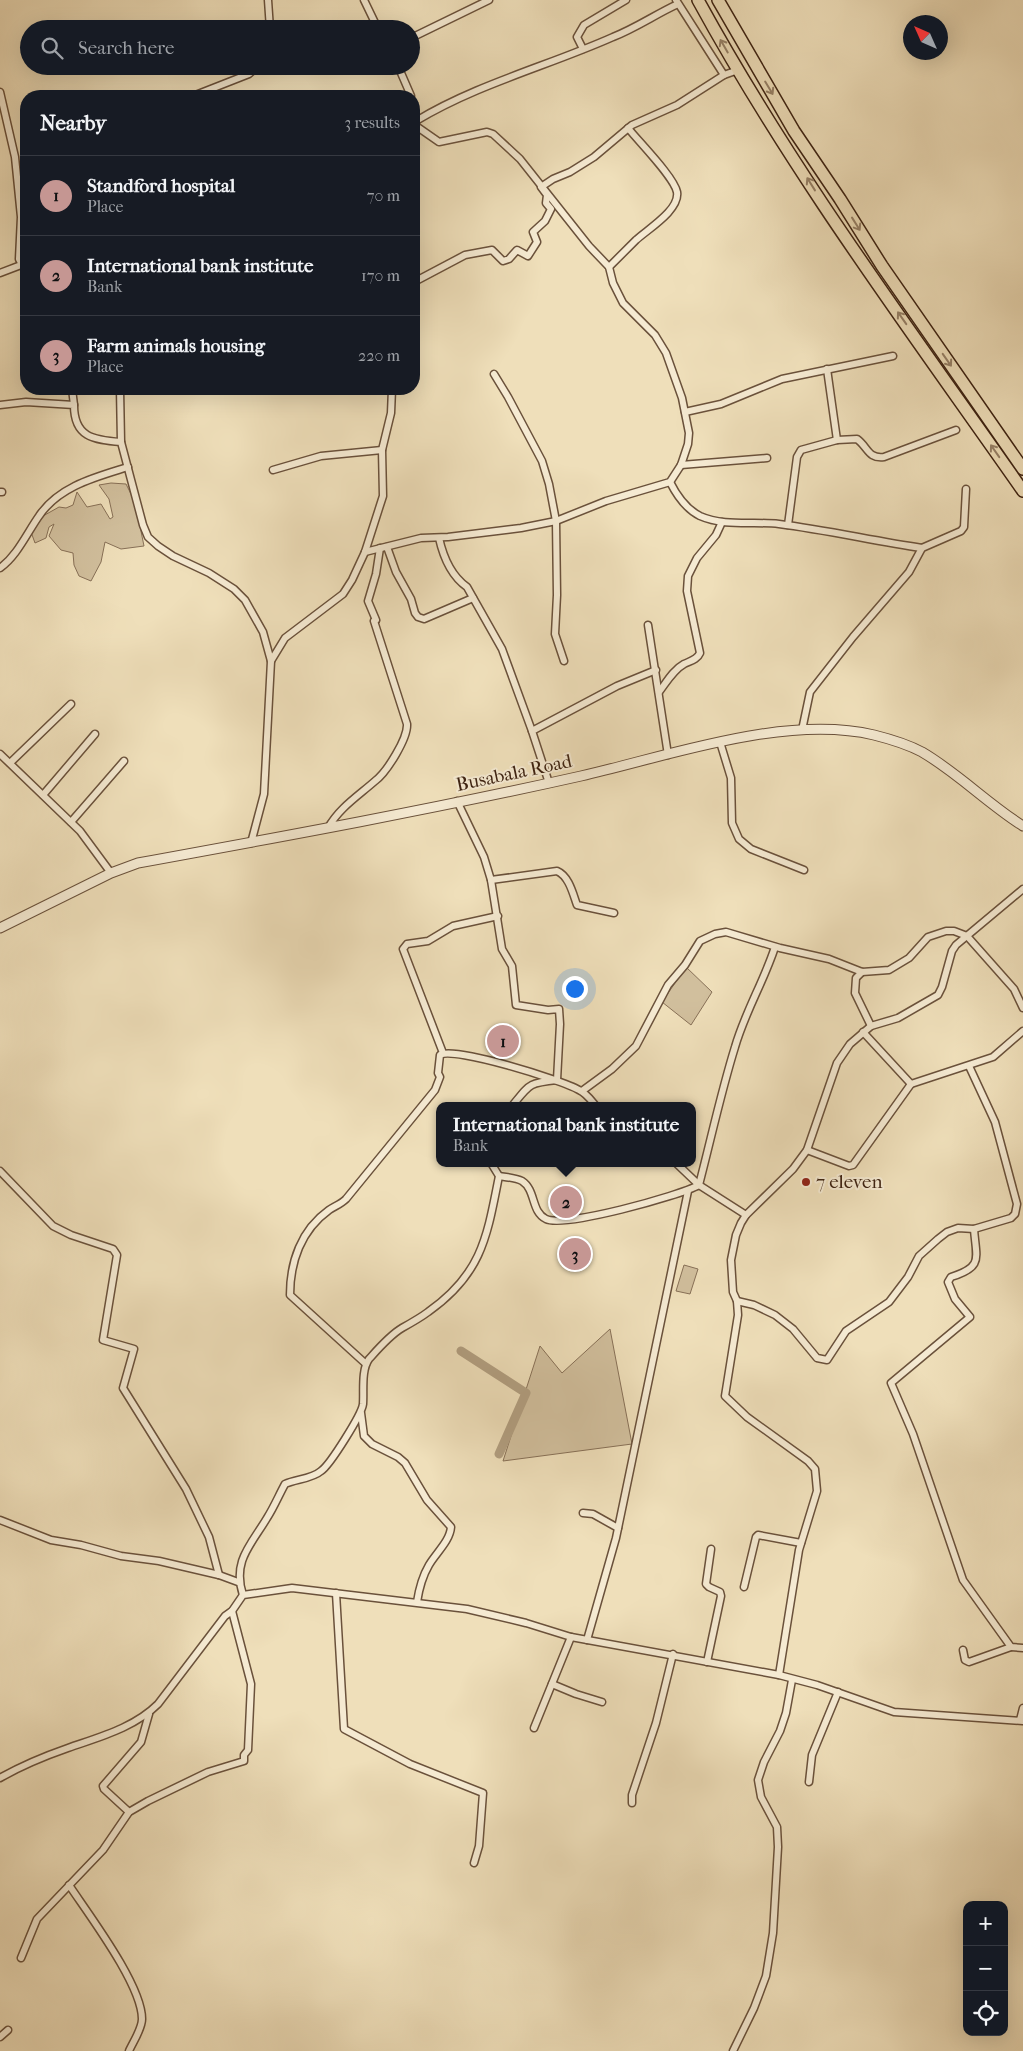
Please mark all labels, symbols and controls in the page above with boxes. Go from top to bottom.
north arrow [903,15,948,60]
search box [20,20,420,75]
icon: search [38,34,66,62]
text: Search here [78,37,174,59]
one-way arrow [719,40,729,54]
one-way arrow [764,80,774,94]
text: Nearby [40,111,106,135]
text: 3 results [344,113,400,132]
text: Standford hospital [87,175,235,197]
one-way arrow [805,177,815,191]
text: 1 [53,186,59,205]
text: 70 m [367,186,400,205]
text: Place [87,197,123,216]
one-way arrow [852,217,862,231]
text: International bank institute [87,255,314,277]
text: 2 [52,266,60,285]
text: 170 m [361,266,400,285]
text: Bank [87,277,122,296]
one-way arrow [897,311,907,325]
text: Farm animals housing [87,335,265,357]
text: 3 [53,346,59,365]
text: 220 m [358,346,400,365]
one-way arrow [942,352,952,366]
text: Place [87,357,123,376]
one-way arrow [990,445,1000,459]
street label: Busabala Road [454,750,575,796]
your location [562,976,588,1002]
pin: 1 [487,1022,519,1060]
popup [436,1102,696,1167]
text: International bank institute [453,1114,679,1136]
text: Bank [453,1136,488,1155]
place label: 7 eleven [816,1171,882,1193]
marker: 7 eleven [800,1176,812,1188]
pin: 2 [550,1183,582,1221]
pin: 3 [559,1235,591,1273]
map controls [963,1901,1008,2036]
button: + [963,1901,1008,1946]
button: − [963,1946,1008,1991]
button: locate [963,1991,1008,2036]

